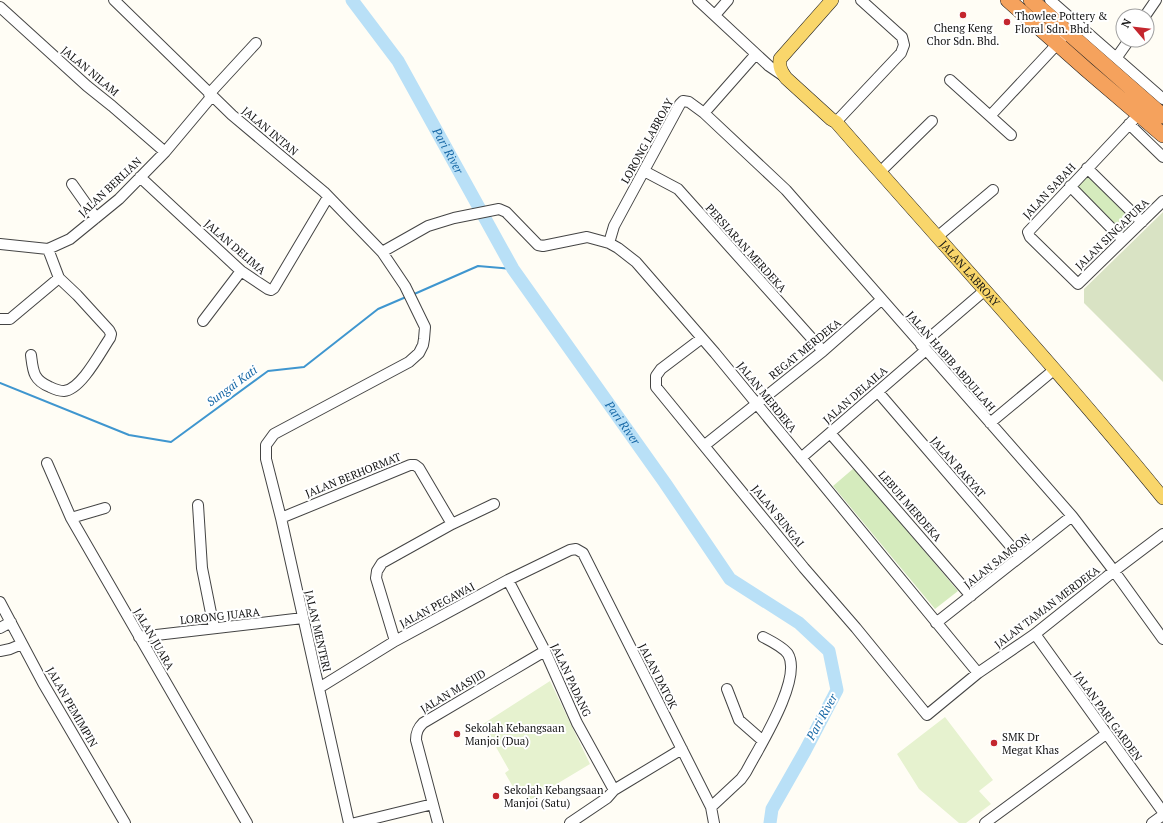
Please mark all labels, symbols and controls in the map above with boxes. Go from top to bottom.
north arrow [1115,8,1155,48]
place label: Thowlee Pottery & Floral Sdn. Bhd. [1015,9,1108,36]
marker: Cheng Keng Chor Sdn. Bhd. [958,10,968,20]
text: N [1118,16,1135,30]
marker: Thowlee Pottery & Floral Sdn. Bhd. [1002,17,1012,27]
place label: Cheng Keng Chor Sdn. Bhd. [927,21,999,48]
street label: JALAN NILAM [58,43,122,99]
street label: LORONG LABROAY [618,95,677,186]
street label: JALAN INTAN [239,103,301,159]
water label: Pari River [429,124,467,177]
street label: JALAN BERLIAN [76,154,144,220]
street label: JALAN SABAH [1020,160,1078,222]
street label: JALAN SINGAPURA [1072,195,1152,273]
street label: PERSIARAN MERDEKA [703,201,790,295]
street label: JALAN DELIMA [201,217,269,278]
street label: JALAN LABROAY [937,237,1004,310]
street label: JALAN HABIB ABDULLAH [904,308,998,414]
street label: REGAT MERDEKA [766,315,844,382]
street label: JALAN MERDEKA [734,359,800,436]
water label: Sungai Kati [203,362,261,409]
street label: JALAN DELAILA [820,363,890,427]
water label: Pari River [602,397,644,449]
street label: JALAN RAKYAT [928,434,988,501]
street label: JALAN BERHORMAT [303,449,403,501]
street label: LEBUH MERDEKA [876,468,945,544]
street label: JALAN SUNGAI [749,482,807,550]
street label: JALAN SAMSON [961,531,1033,591]
street label: JALAN TAMAN MERDEKA [992,563,1103,651]
street label: JALAN PEGAWAI [397,579,477,631]
street label: JALAN MENTERI [302,589,334,673]
street label: LORONG JUARA [179,605,261,627]
street label: JALAN JUARA [131,606,177,673]
street label: JALAN PADANG [548,641,594,719]
street label: JALAN DATOK [636,641,681,712]
street label: JALAN PEMIMPIN [43,665,101,749]
street label: JALAN MASJID [418,666,488,716]
street label: JALAN PARI GARDEN [1071,669,1145,763]
water label: Pari River [802,690,841,743]
place label: Sekolah Kebangsaan Manjoi (Dua) [465,721,565,748]
marker: Sekolah Kebangsaan Manjoi (Dua) [452,729,462,739]
place label: SMK Dr Megat Khas [1002,730,1059,757]
marker: SMK Dr Megat Khas [989,738,999,748]
place label: Sekolah Kebangsaan Manjoi (Satu) [504,783,604,810]
marker: Sekolah Kebangsaan Manjoi (Satu) [491,791,501,801]

